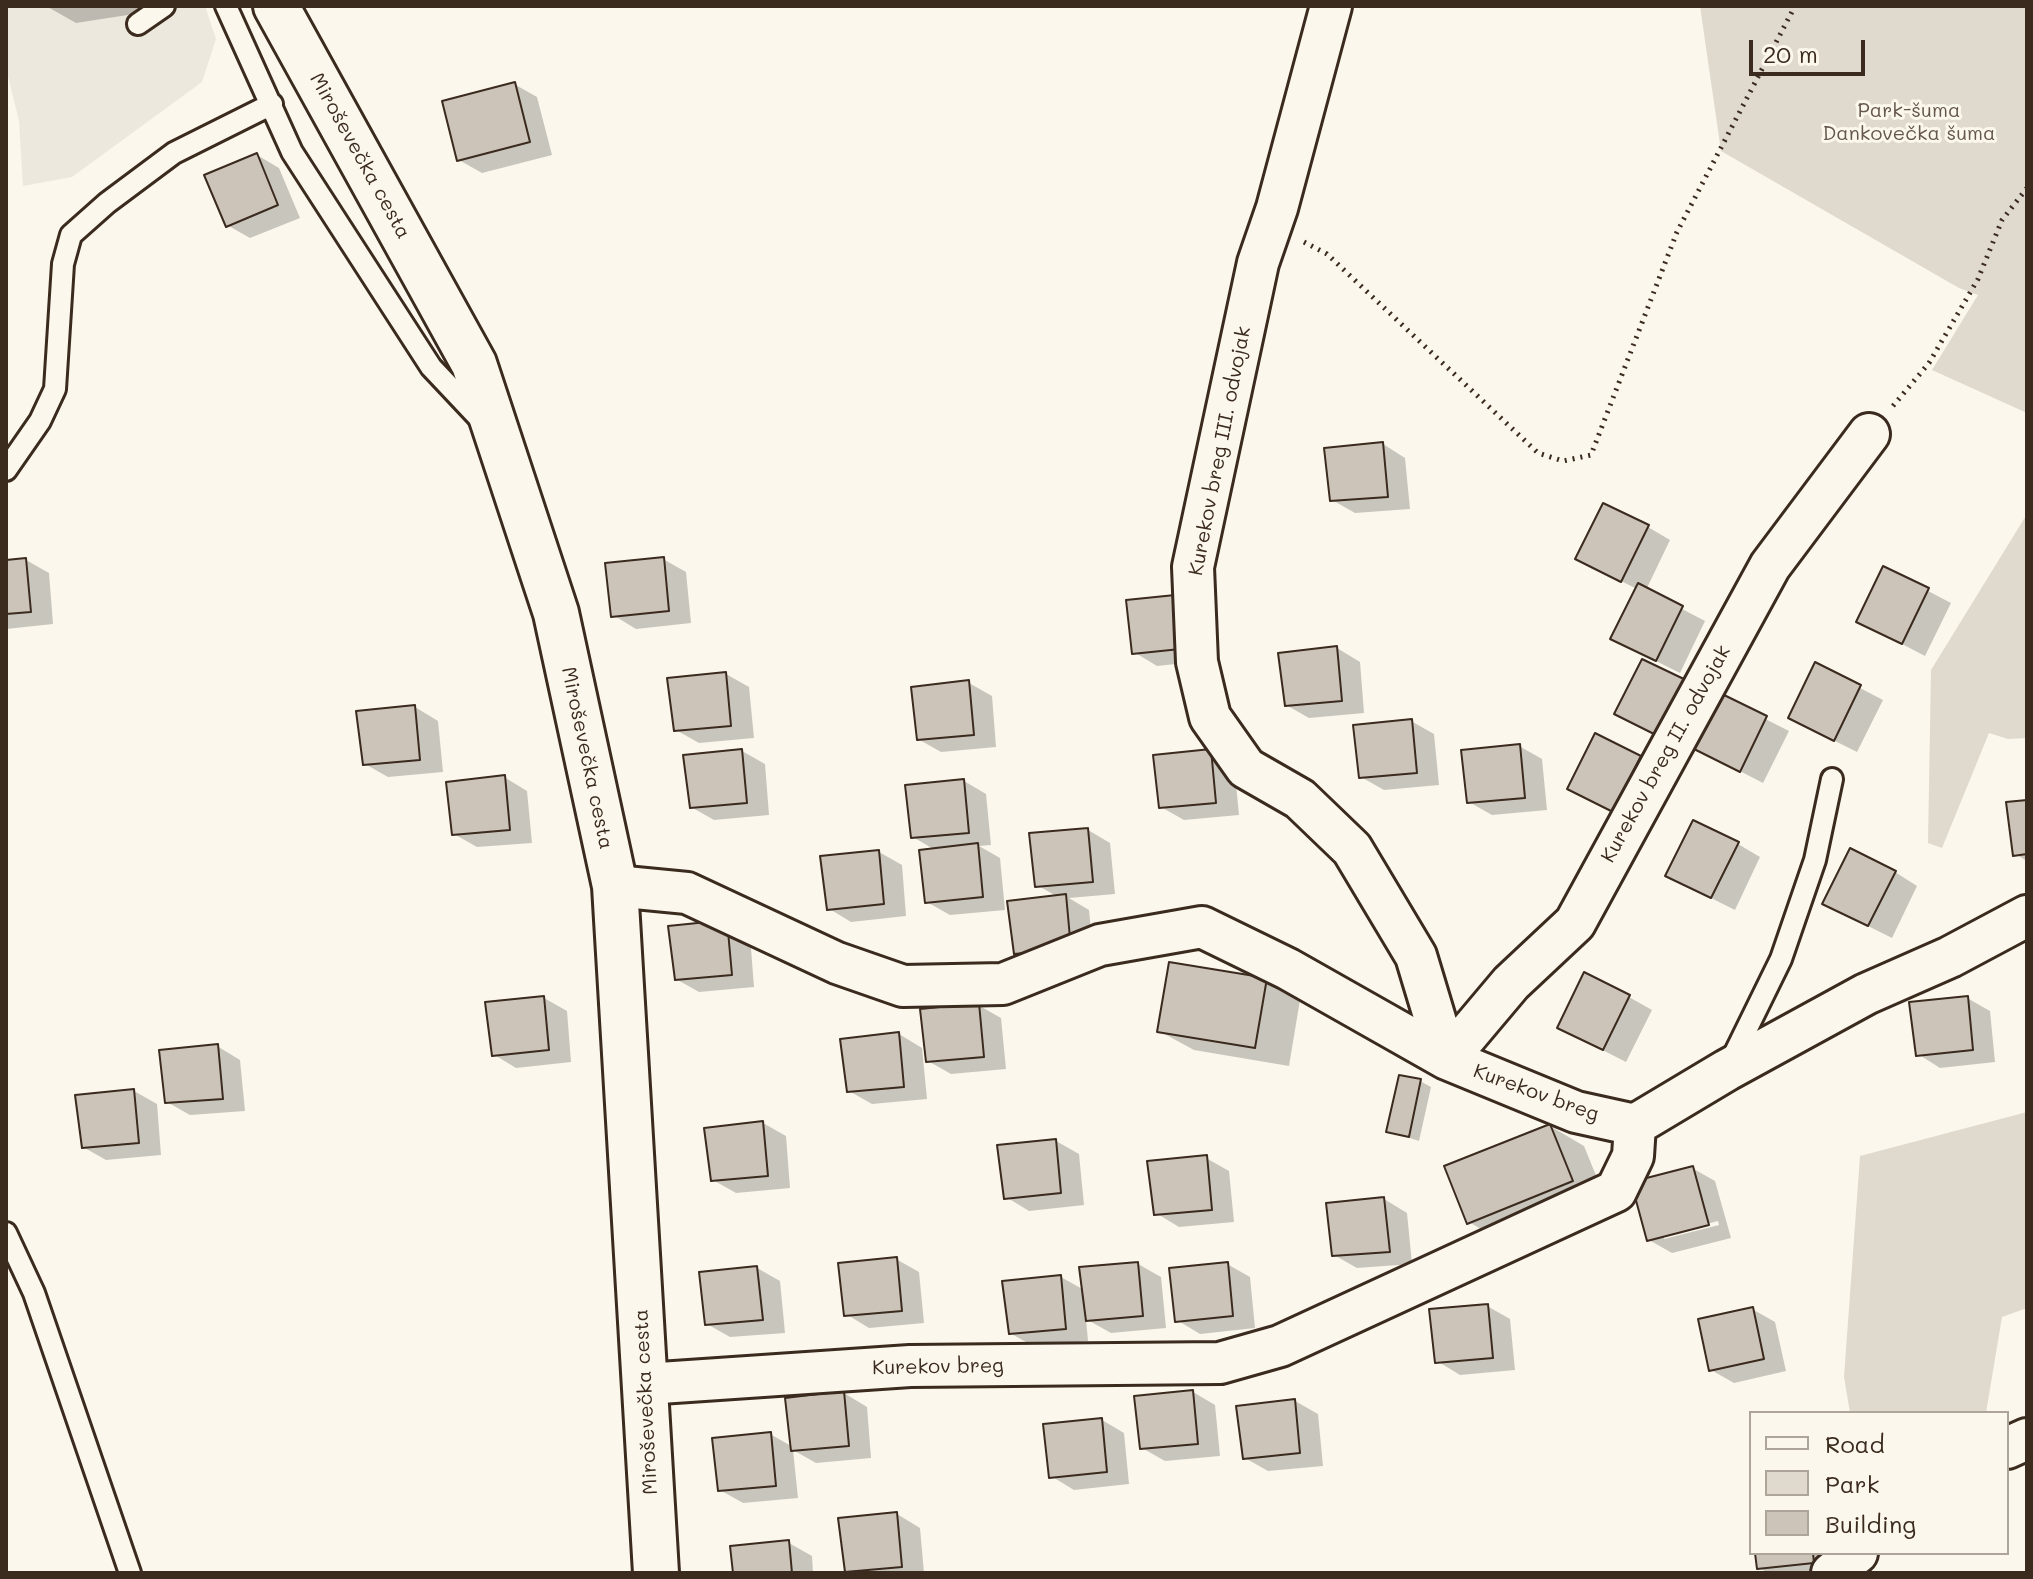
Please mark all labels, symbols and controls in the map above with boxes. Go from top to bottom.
scale bar [1753,24,1869,74]
text: 20 m [1763,38,1818,69]
street label: Miroševečka cesta [304,69,416,243]
park label: Park-šuma Dankovečka šuma [1822,99,1996,146]
street label: Kurekov breg III. odvojak [1184,324,1256,578]
street label: Kurekov breg II. odvojak [1596,641,1736,867]
street label: Miroševečka cesta [556,665,618,851]
street label: Kurekov breg [1470,1059,1602,1127]
street label: Miroševečka cesta [629,1309,663,1495]
street label: Kurekov breg [872,1354,1004,1380]
legend [1749,1411,2009,1555]
text: Road [1825,1428,1885,1459]
text: Park [1825,1468,1879,1499]
text: Building [1825,1508,1916,1539]

